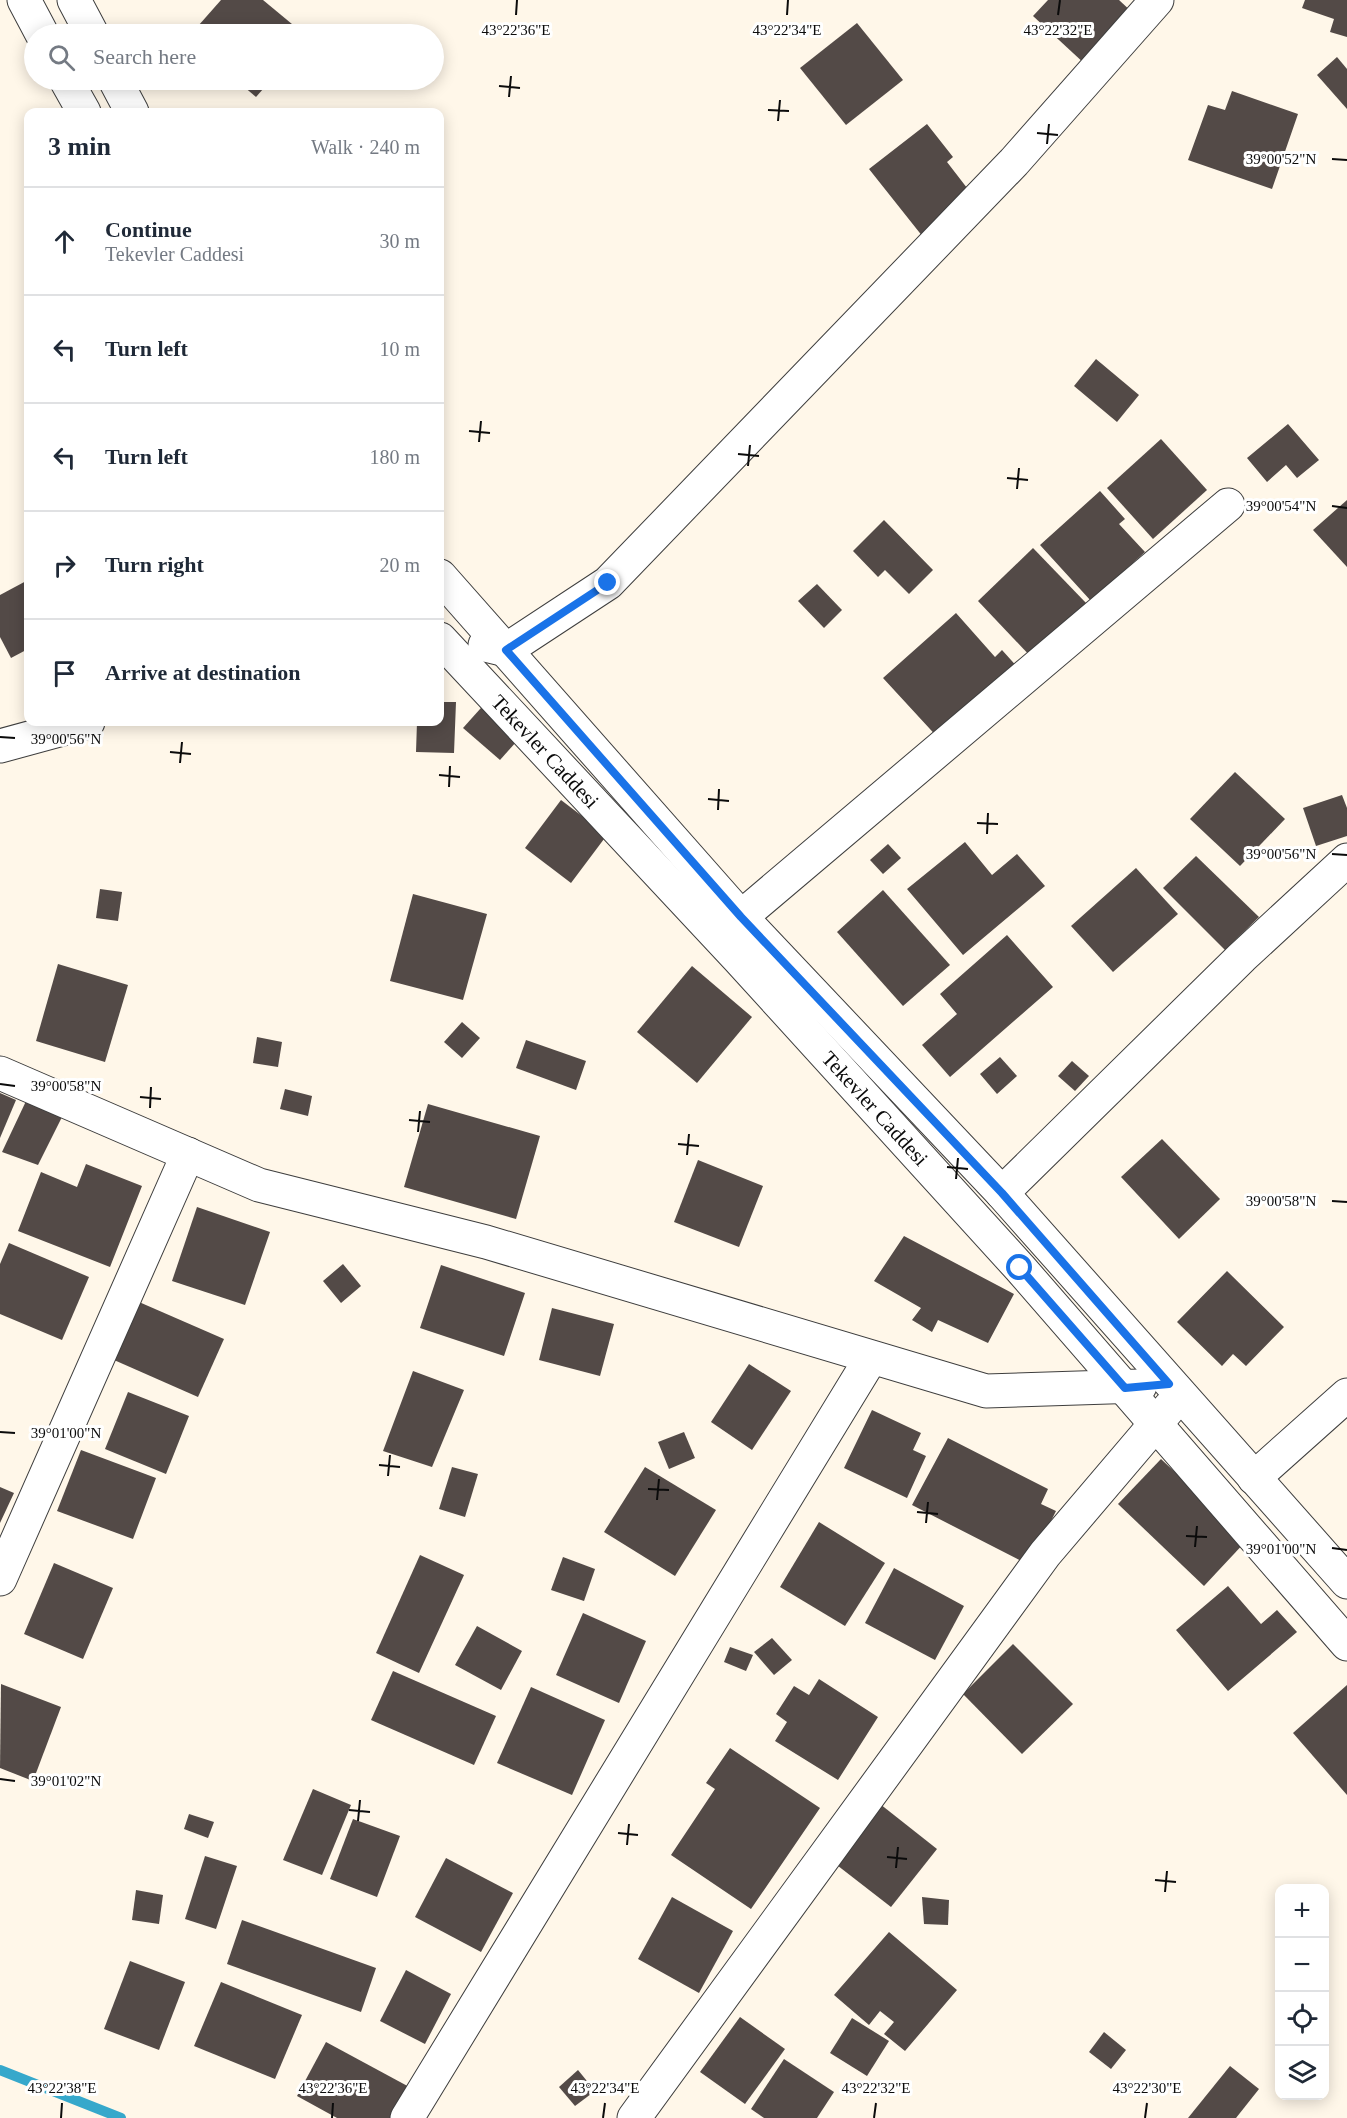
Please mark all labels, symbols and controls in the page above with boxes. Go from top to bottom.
text: 43°22'36"E [482,22,551,38]
text: 43°22'34"E [753,22,822,38]
text: 43°22'32"E [1024,22,1093,38]
search box [24,24,444,90]
icon: search [45,41,78,74]
text: Search here [93,44,196,69]
text: 3 min [48,132,111,161]
text: Walk · 240 m [311,136,420,158]
text: 39°00'52"N [1246,151,1316,167]
text: Continue [105,217,192,242]
icon: ahead [48,225,81,258]
text: 30 m [379,230,420,252]
text: Tekevler Caddesi [105,243,244,265]
icon: left [48,333,81,366]
text: Turn left [105,336,188,361]
text: 10 m [379,338,420,360]
icon: left [48,441,81,474]
text: Turn left [105,444,188,469]
text: 180 m [369,446,420,468]
text: 39°00'54"N [1246,498,1316,514]
icon: right [48,549,81,582]
text: Turn right [105,552,204,577]
text: 20 m [379,554,420,576]
route end [594,569,620,595]
icon: arrive [48,657,81,690]
text: Arrive at destination [105,660,301,685]
street label: Tekevler Caddesi [486,690,604,813]
text: 39°00'56"N [31,731,101,747]
text: 39°00'56"N [1246,846,1316,862]
street label: Tekevler Caddesi [817,1046,933,1171]
text: 39°00'58"N [31,1078,101,1094]
text: 39°00'58"N [1246,1193,1316,1209]
route start [1006,1254,1032,1280]
text: 39°01'00"N [31,1425,101,1441]
text: 39°01'00"N [1246,1541,1316,1557]
text: 39°01'02"N [31,1773,101,1789]
map controls [1275,1884,1329,2100]
button: + [1275,1884,1329,1938]
button: − [1275,1938,1329,1992]
button: locate [1275,1992,1329,2046]
button: layers [1275,2046,1329,2100]
text: 43°22'38"E [28,2080,97,2096]
text: 43°22'36"E [299,2080,368,2096]
text: 43°22'34"E [571,2080,640,2096]
text: 43°22'32"E [842,2080,911,2096]
text: 43°22'30"E [1113,2080,1182,2096]

